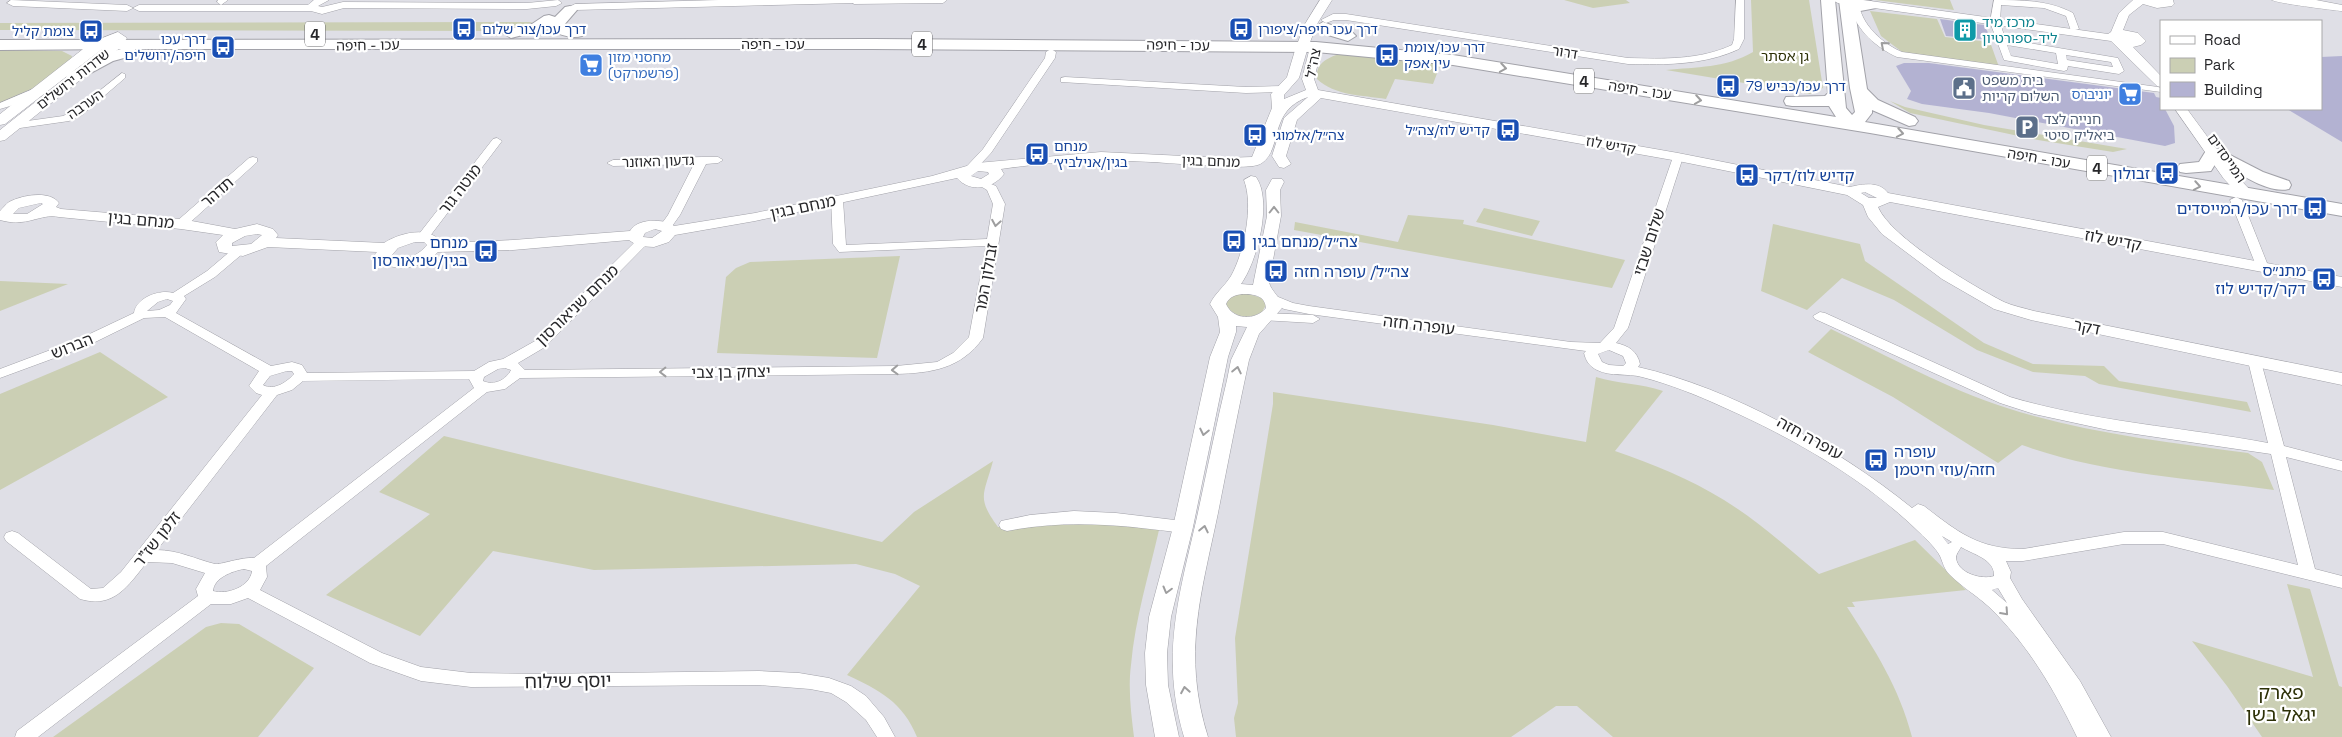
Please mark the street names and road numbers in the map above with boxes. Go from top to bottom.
road number: 4 [305,22,325,46]
road number: 4 [912,32,932,56]
street label: עכו - חיפה [336,35,400,55]
street label: עכו - חיפה [741,35,805,53]
street label: עכו - חיפה [1146,35,1210,55]
street label: דרור [1551,41,1580,63]
street label: שדרות ירושלים [33,45,113,113]
street label: צה"ל [1301,46,1325,79]
road number: 4 [1574,68,1594,94]
street label: עכו - חיפה [1607,76,1673,104]
street label: הערבה [63,85,107,123]
street label: המייסדים [2204,130,2250,186]
street label: קדיש לוז [1585,132,1638,158]
street label: עכו - חיפה [2006,144,2072,172]
street label: גדעון האוזנר [621,151,695,171]
street label: מנחם בגין [1181,151,1241,171]
road number: 4 [2087,156,2107,180]
street label: מוטה גור [434,160,486,218]
street label: תדהר [196,172,238,212]
street label: מנחם בגין [768,190,838,224]
street label: שלום שבזי [1628,205,1670,279]
street label: מנחם בגין [107,207,175,233]
street label: קדיש לוז [2083,224,2143,256]
street label: זבולון המר [970,241,1002,315]
street label: מנחם שניאורסון [531,260,623,350]
street label: עופרה חזה [1382,310,1456,340]
street label: דקר [2072,314,2103,340]
street label: הברוש [48,328,96,364]
street label: יצחק בן צבי [691,361,771,383]
street label: עופרה חזה [1773,411,1847,465]
street label: זלמן שז"ר [129,507,185,571]
street label: יוסף שילוח [524,668,612,694]

